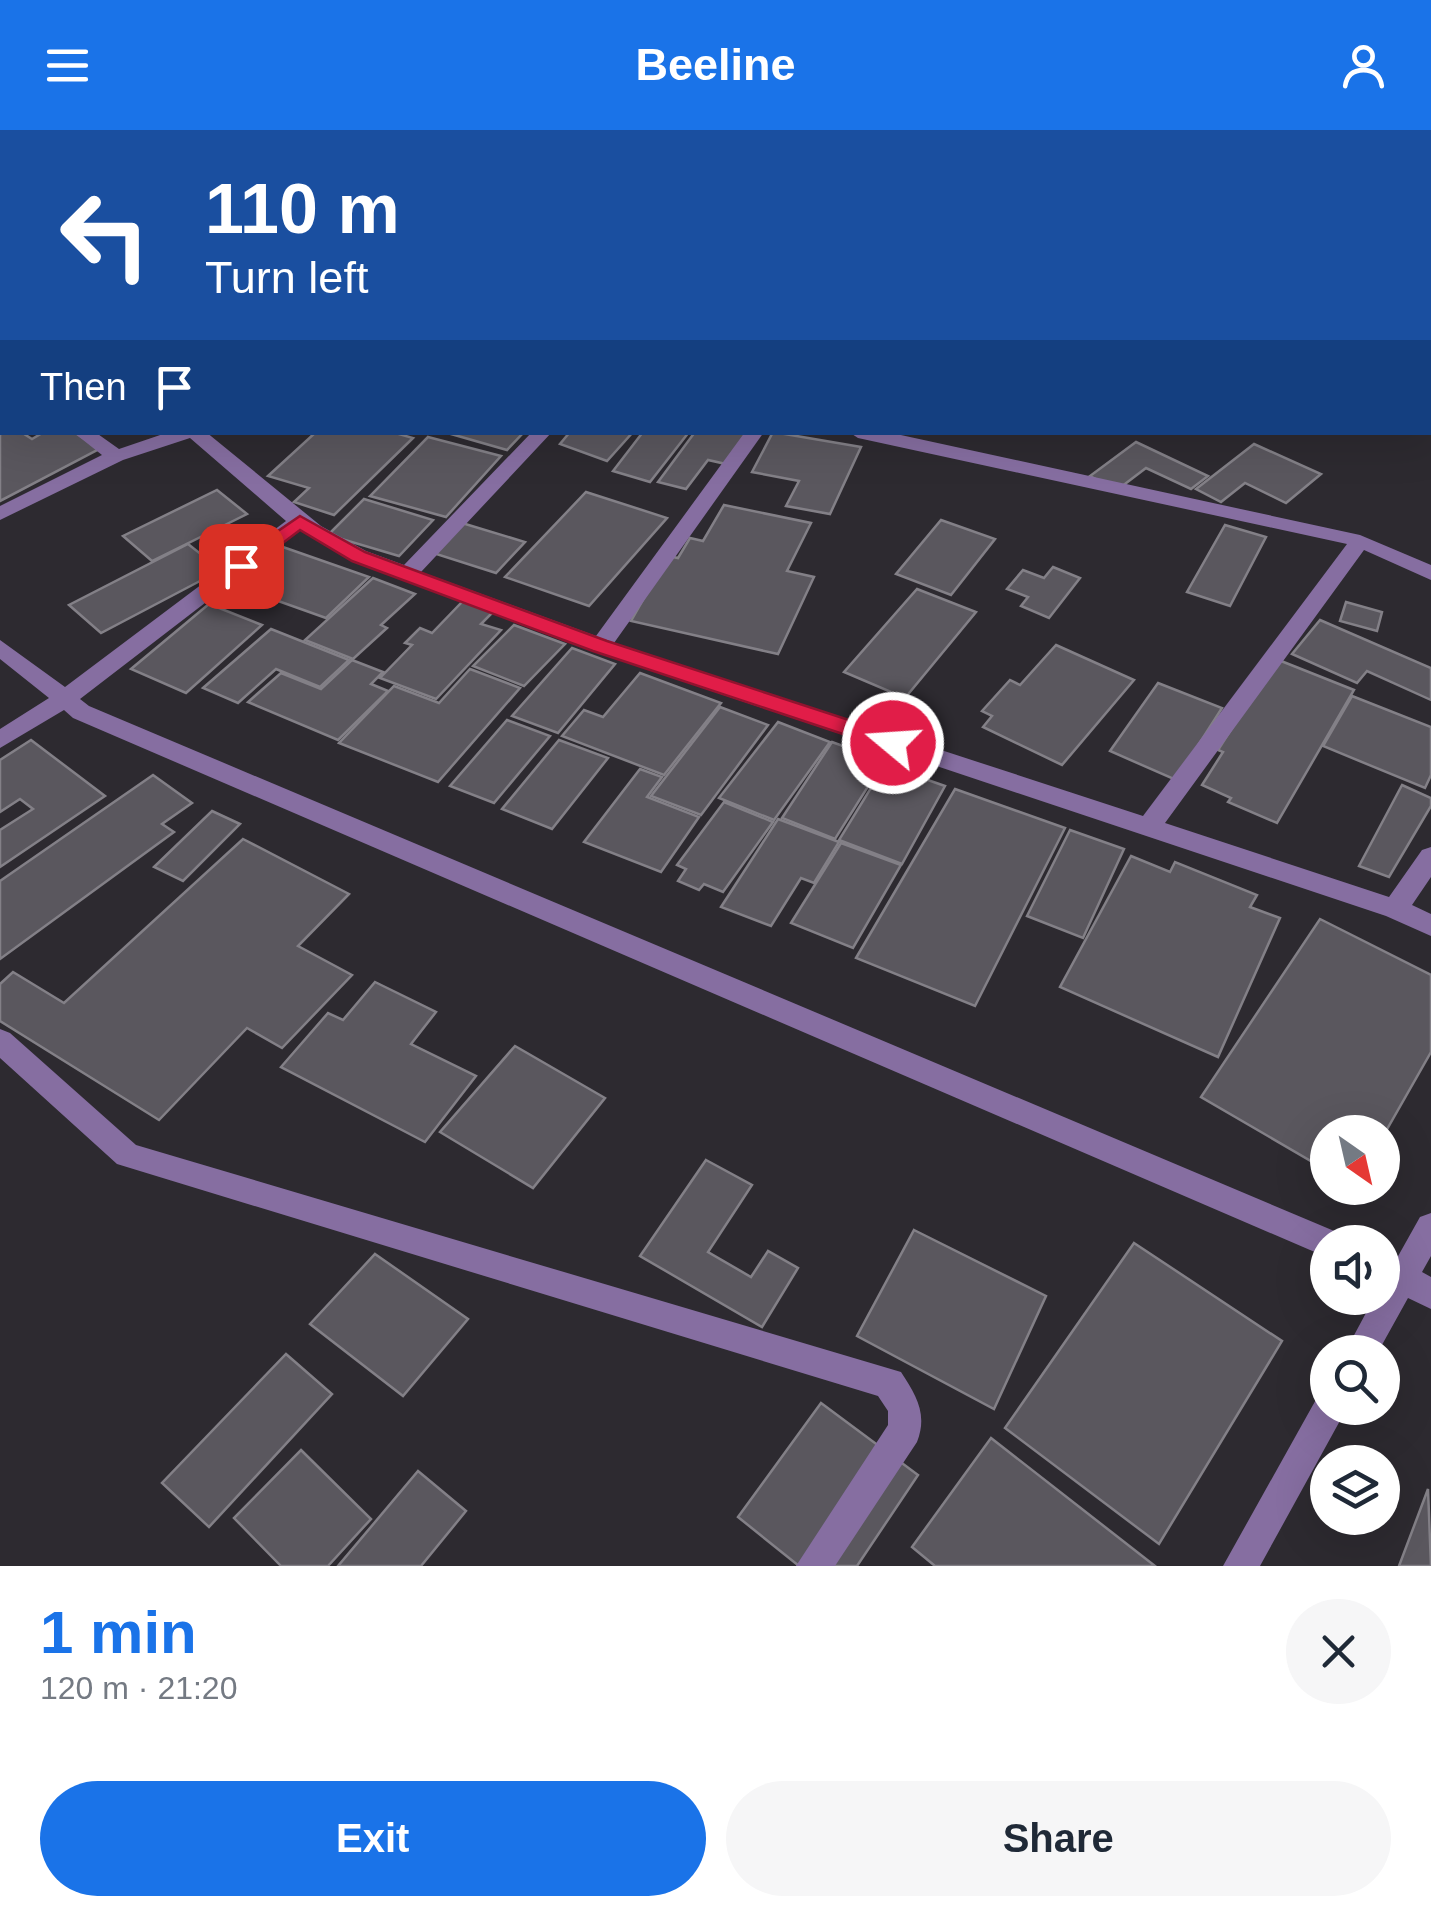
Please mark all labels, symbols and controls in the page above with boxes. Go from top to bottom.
icon: menu [40,38,95,93]
icon: person [1336,38,1391,93]
text: Beeline [635,39,796,90]
icon: left [40,170,170,300]
text: 110 m [205,170,400,248]
text: Turn left [205,252,368,303]
icon: arrive [147,360,202,415]
text: Then [40,366,127,408]
pin [199,524,284,609]
icon: arrive [214,539,269,594]
position arrow [841,691,945,795]
north arrow [1310,1115,1400,1205]
map controls [1310,1115,1400,1535]
button: sound [1310,1225,1400,1315]
button: search [1310,1335,1400,1425]
button: layers [1310,1445,1400,1535]
text: 1 min [40,1599,197,1666]
button: close [1286,1599,1391,1704]
text: 120 m · 21:20 [40,1670,237,1706]
button: Exit [40,1781,706,1896]
button: Share [726,1781,1391,1896]

